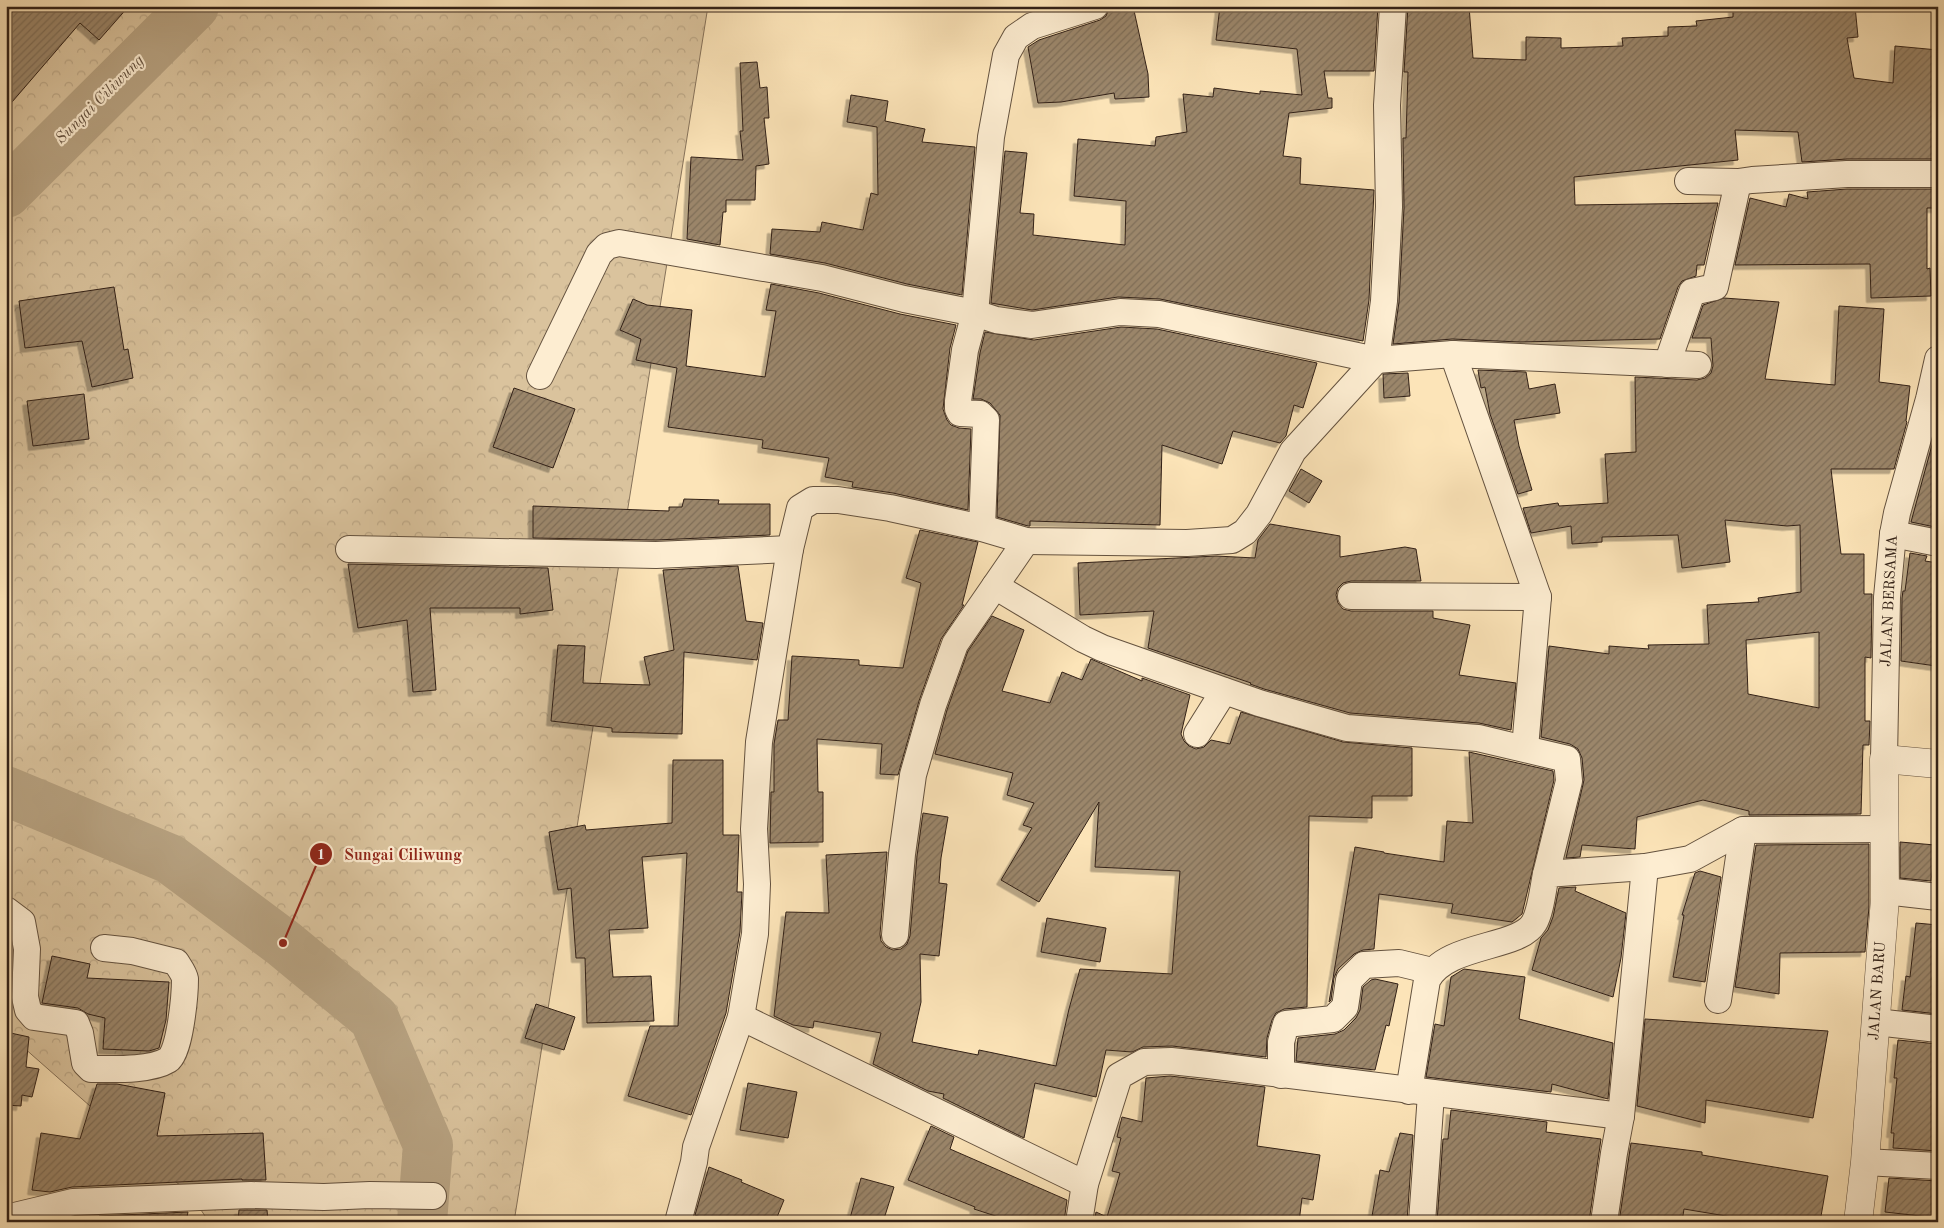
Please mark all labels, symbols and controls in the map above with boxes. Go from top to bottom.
water label: Sungai Ciliwung [53,52,148,147]
street label: JALAN BERSAMA [1879,534,1901,667]
callout: Sungai Ciliwung [309,839,472,870]
text: 1 [317,848,325,863]
text: Sungai Ciliwung [344,848,462,864]
street label: JALAN BARU [1867,941,1889,1041]

